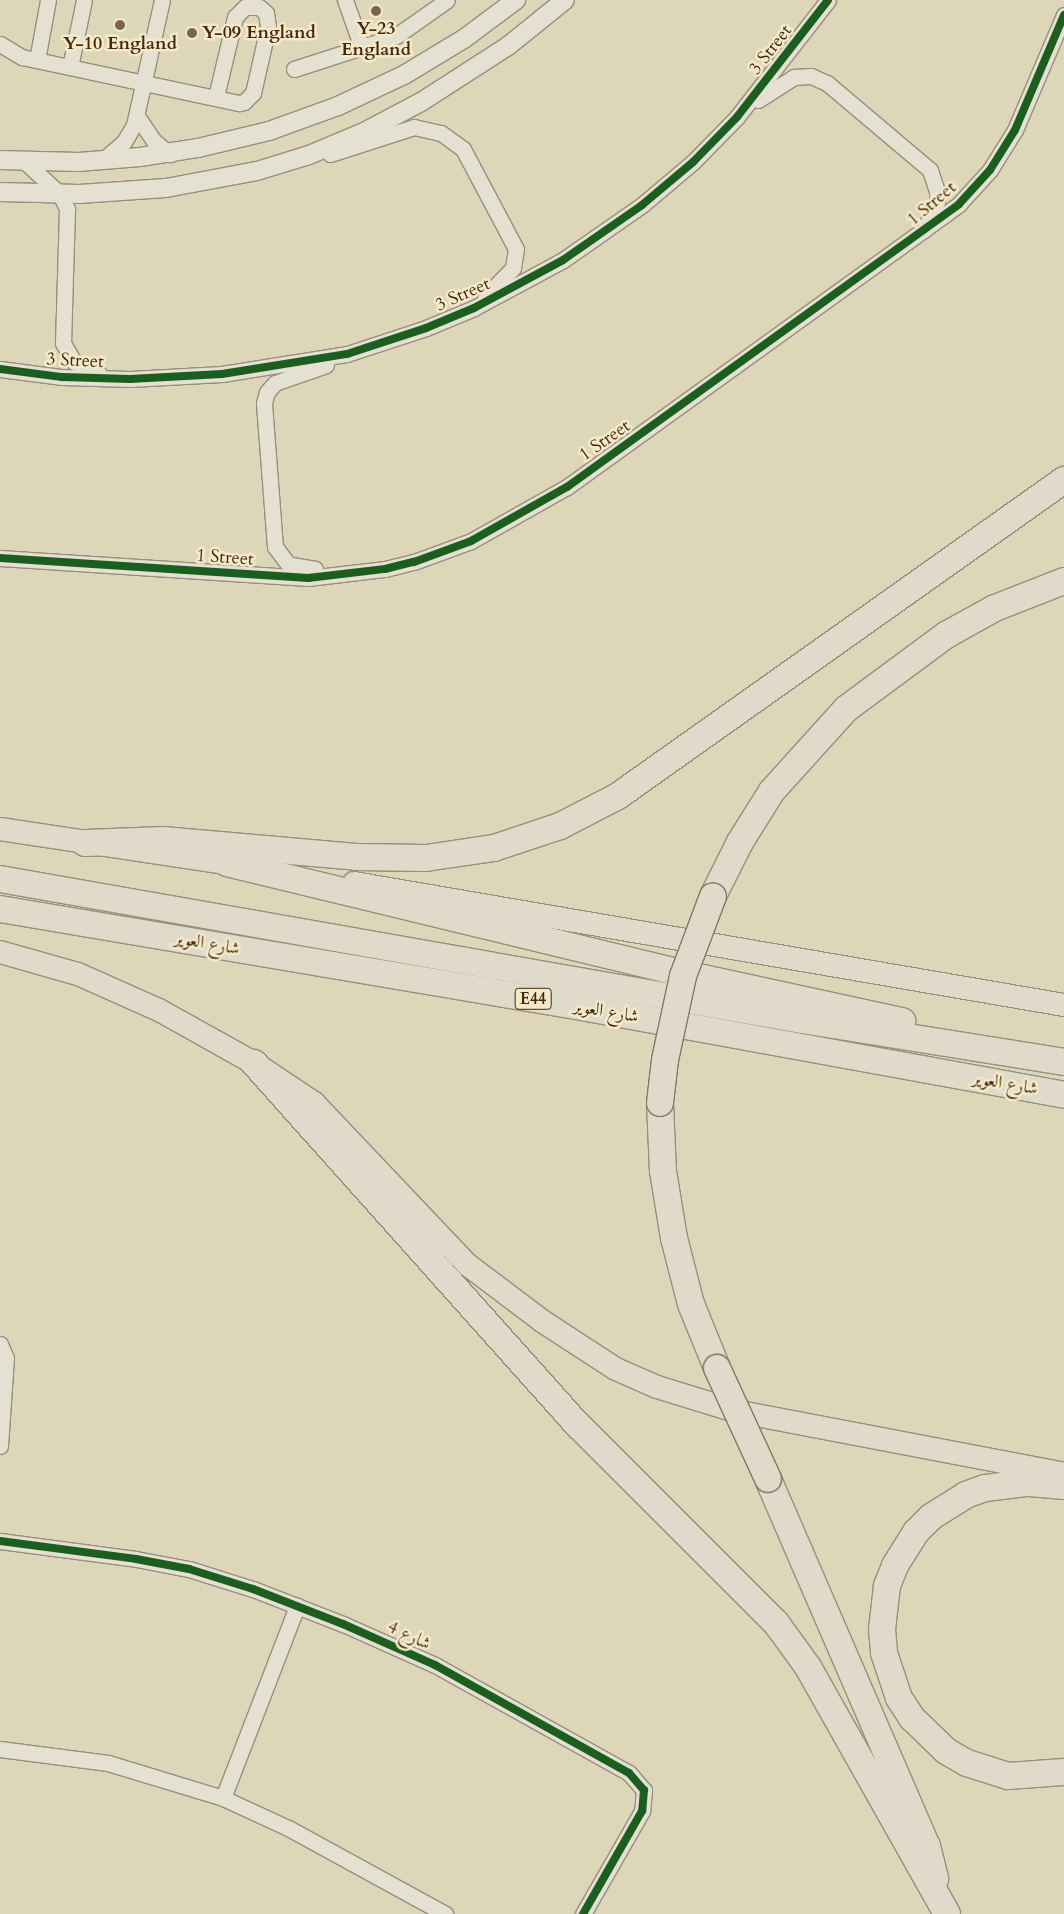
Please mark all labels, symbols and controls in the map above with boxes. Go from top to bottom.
marker: Y-23 England [370,5,382,17]
marker: Y-10 England [114,19,126,31]
place label: Y-23 England [341,19,411,62]
street label: 3 Street [745,21,797,79]
place label: Y-09 England [202,22,316,44]
marker: Y-09 England [186,27,198,39]
place label: Y-10 England [63,33,177,55]
street label: 1 Street [903,177,961,231]
street label: 3 Street [432,273,494,317]
street label: 3 Street [46,349,104,373]
street label: 1 Street [575,416,635,466]
street label: 1 Street [196,545,254,571]
street label: شارع العوير [173,928,241,960]
road number: E44 [514,986,552,1012]
street label: شارع العوير [572,996,640,1028]
street label: شارع العوير [971,1068,1039,1100]
street label: شارع 4 [384,1617,434,1655]

